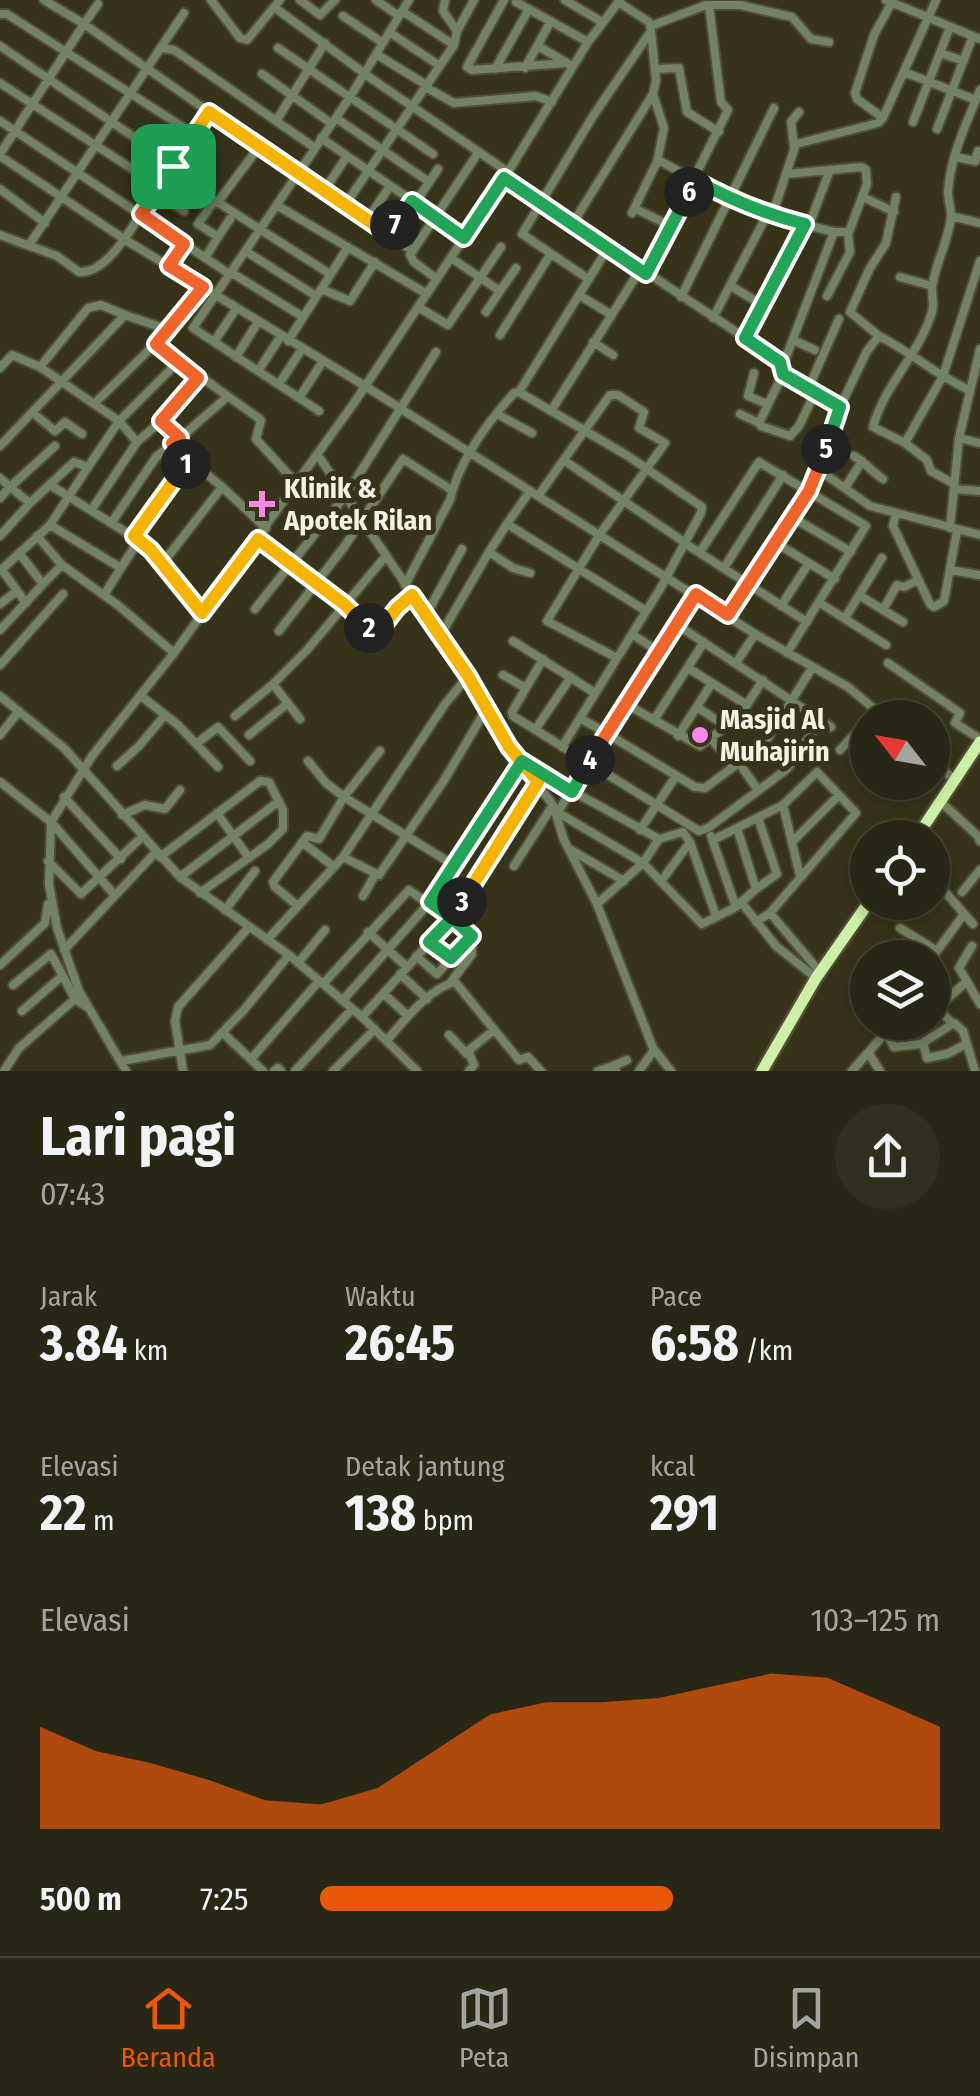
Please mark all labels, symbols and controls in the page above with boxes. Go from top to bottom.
pin [131,124,216,209]
icon: arrive [146,139,201,194]
pin: 6 [664,167,714,217]
text: 6 [682,175,696,208]
pin: 7 [370,200,420,250]
text: 7 [389,208,401,241]
pin: 5 [801,424,851,474]
text: 5 [819,432,833,465]
pin: 1 [161,439,211,489]
text: 1 [180,447,192,480]
place label: Klinik & Apotek Rilan [283,472,432,537]
marker: Klinik & Apotek Rilan [249,491,275,517]
pin: 2 [344,603,394,653]
text: 2 [363,611,375,644]
north arrow [850,700,950,800]
map controls [850,700,950,1040]
place label: Masjid Al Muhajirin [720,703,830,768]
marker: Masjid Al Muhajirin [689,724,711,746]
pin: 4 [565,735,615,785]
text: 4 [583,743,597,776]
button: locate [850,820,950,920]
pin: 3 [437,877,487,927]
text: 3 [455,885,469,918]
button: layers [850,940,950,1040]
text: Lari pagi [40,1104,236,1170]
button: share [835,1104,940,1209]
text: 07:43 [40,1175,105,1213]
text: Jarak [40,1280,97,1313]
text: Waktu [345,1280,416,1313]
text: Pace [650,1280,702,1313]
text: 3.84 [40,1313,127,1373]
text: 26:45 [345,1313,455,1373]
text: 6:58 [650,1313,739,1373]
text: km [127,1334,168,1367]
text: /km [739,1334,793,1367]
text: Elevasi [40,1450,119,1483]
text: Detak jantung [345,1450,505,1483]
text: kcal [650,1450,695,1483]
text: 22 [40,1483,86,1543]
text: 138 [345,1483,416,1543]
text: 291 [650,1483,719,1543]
text: m [86,1504,114,1537]
text: bpm [416,1504,474,1537]
text: Elevasi [40,1601,130,1639]
text: 103–125 m [810,1601,940,1639]
text: 500 m [40,1880,122,1918]
text: 7:25 [200,1880,249,1918]
tab: Beranda [120,1981,216,2074]
tab: Peta [457,1981,512,2074]
tab: Disimpan [753,1981,860,2074]

